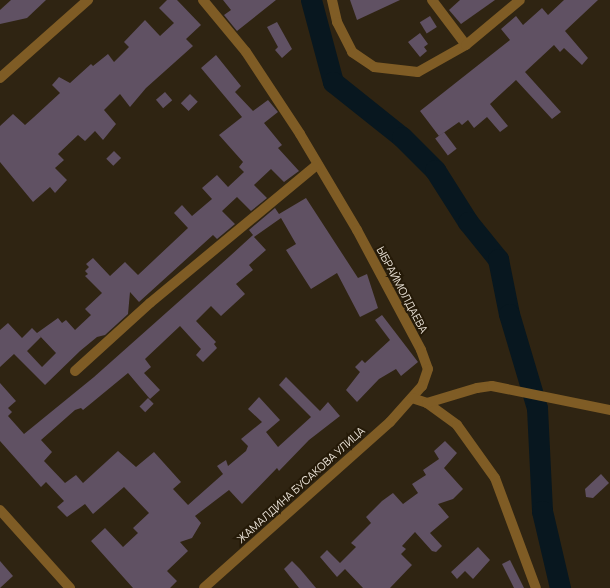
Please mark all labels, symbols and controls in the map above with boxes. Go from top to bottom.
street label: ЫБРАЙМОЛДАЕВА [374,245,430,335]
street label: ЖАМАЛДИНА БУСАКОВА УЛИЦА [234,424,368,546]

